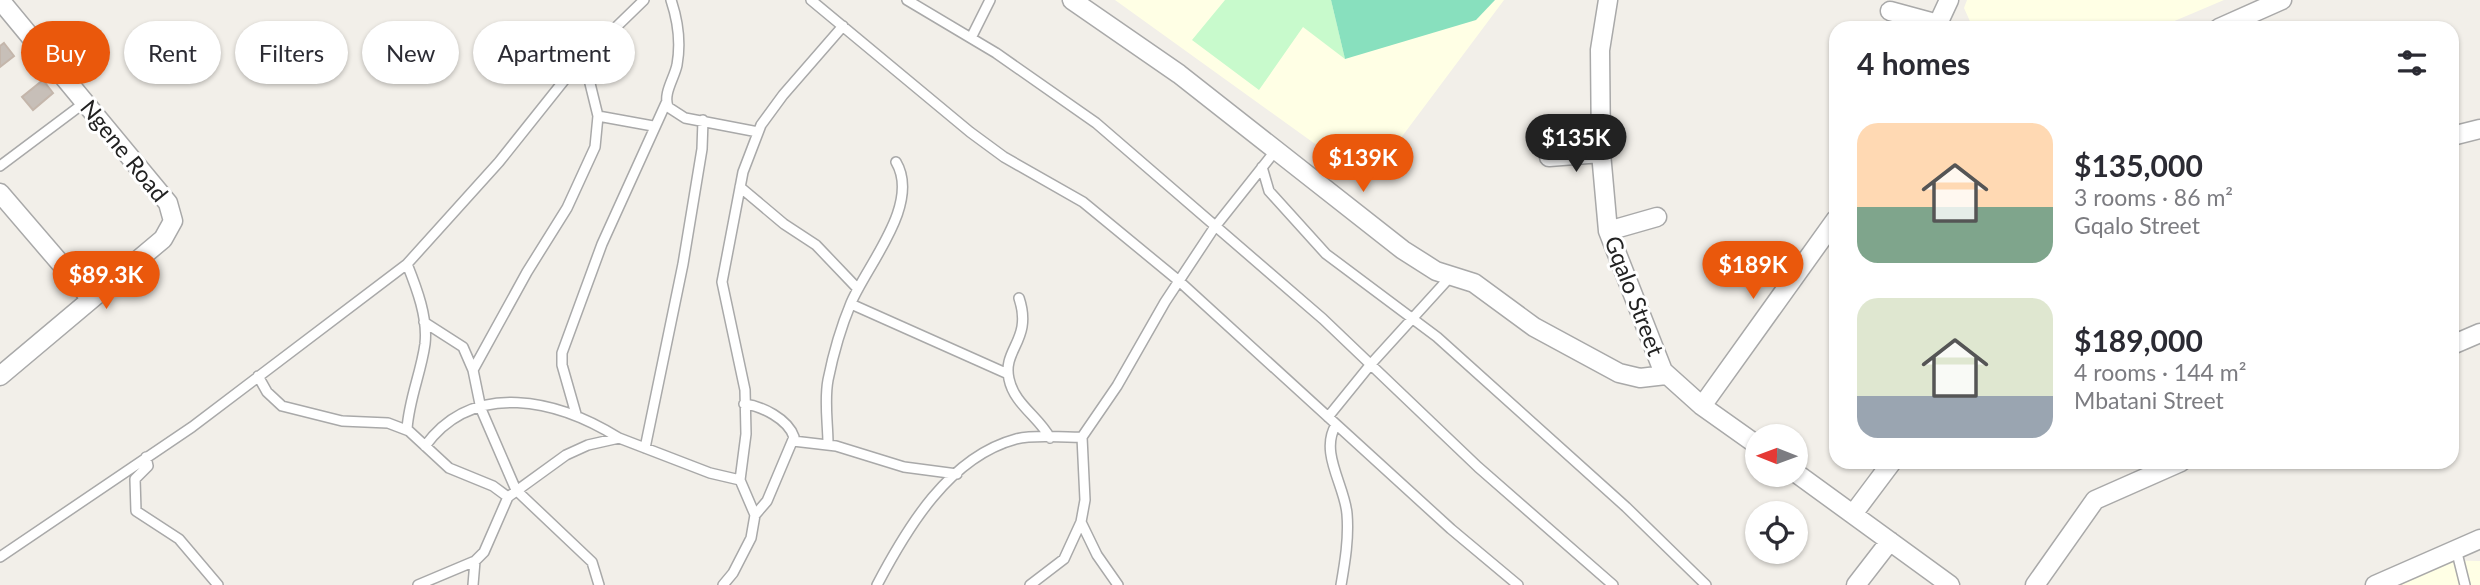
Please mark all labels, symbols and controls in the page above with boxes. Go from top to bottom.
chip: Buy [21,21,110,84]
chip: Rent [124,21,221,84]
chip: Filters [235,21,348,84]
chip: New [362,21,459,84]
chip: Apartment [473,21,635,84]
icon: filters [2393,44,2431,82]
text: 4 homes [1857,45,1970,81]
street label: Ngene Road [75,94,174,207]
pin: $135K [1527,114,1625,174]
text: $135K [1541,123,1611,151]
pin: $139K [1314,134,1412,194]
text: $139K [1328,143,1398,171]
text: $135,000 [2074,147,2203,183]
icon: home [1913,151,1997,235]
text: 3 rooms · 86 m² [2074,183,2233,211]
text: Gqalo Street [2074,211,2200,239]
street label: Gqalo Street [1599,232,1671,360]
pin: $189K [1704,242,1802,301]
text: $189K [1718,250,1788,278]
pin: $89.3K [49,252,163,311]
text: $89.3K [69,260,143,288]
text: $189,000 [2074,322,2203,358]
icon: home [1913,326,1997,410]
text: 4 rooms · 144 m² [2074,358,2246,386]
text: Mbatani Street [2074,386,2224,414]
north arrow [1745,424,1808,486]
map controls [1745,424,1808,564]
button: locate [1745,501,1808,564]

